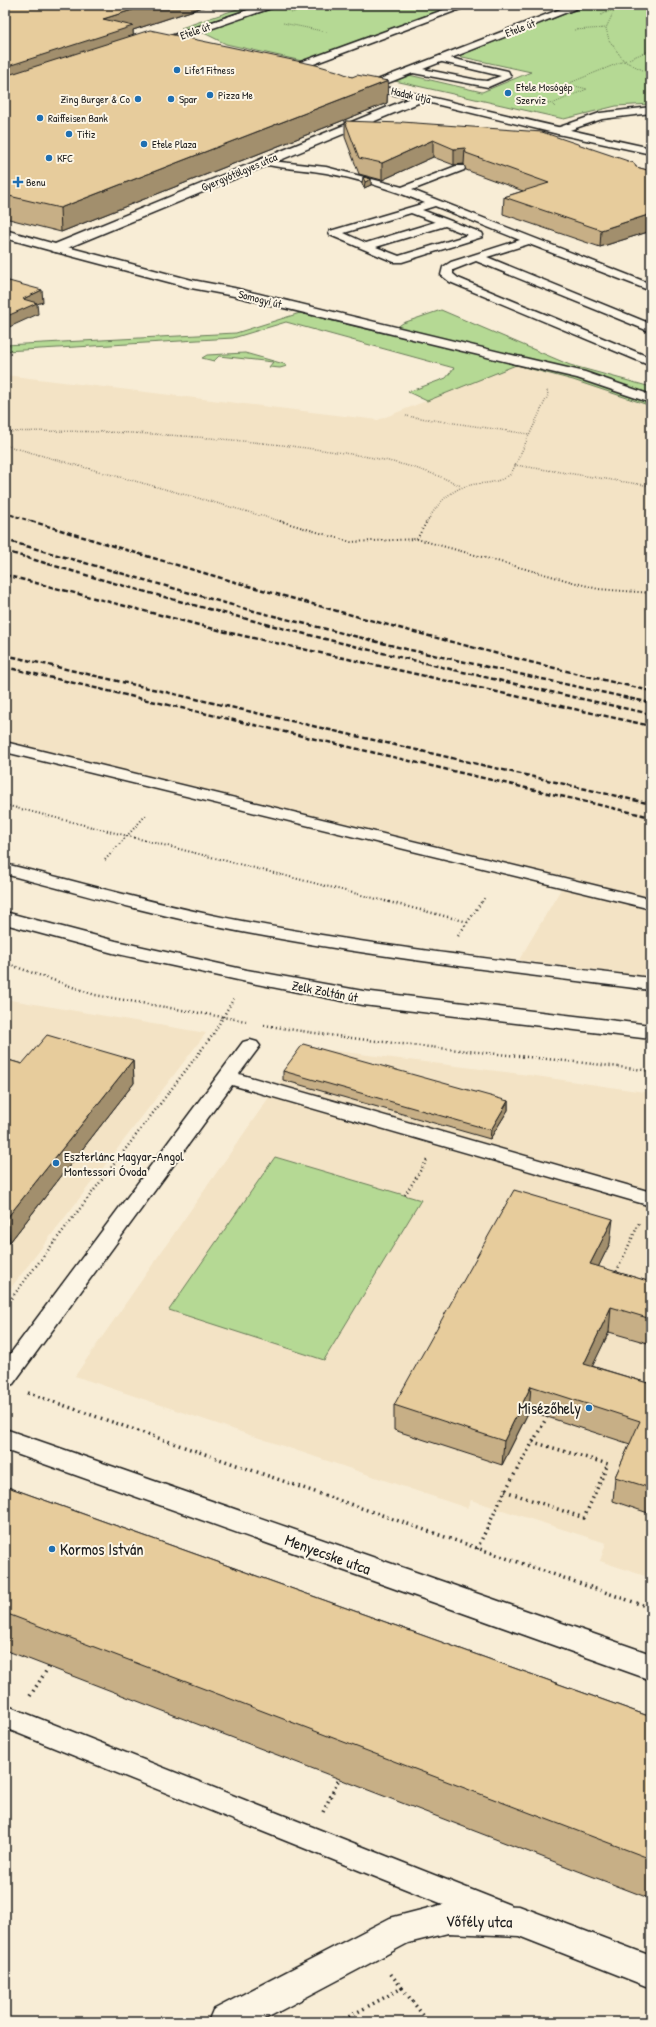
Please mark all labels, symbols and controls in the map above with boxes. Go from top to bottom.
street label: Etele út [503,16,537,40]
street label: Etele út [178,19,212,43]
place label: Life1 Fitness [185,63,235,77]
marker: Life1 Fitness [172,65,182,75]
place label: Etele Mosógép Szerviz [516,80,573,107]
street label: Hadak útja [390,84,433,106]
place label: Pizza Me [218,88,254,102]
marker: Etele Mosógép Szerviz [503,88,513,98]
marker: Pizza Me [205,90,215,100]
place label: Zing Burger & Co [60,92,131,106]
place label: Spar [179,92,198,106]
marker: Zing Burger & Co [133,94,143,104]
marker: Spar [166,94,176,104]
place label: Raiffeisen Bank [48,111,108,125]
marker: Raiffeisen Bank [35,113,45,123]
place label: Titiz [77,127,96,141]
marker: Titiz [64,129,74,139]
place label: Etele Plaza [152,137,197,151]
marker: Etele Plaza [139,139,149,149]
street label: Gyergyótölgyes utca [199,149,280,194]
place label: KFC [57,151,73,165]
marker: KFC [44,153,54,163]
place label: Benu [26,175,46,189]
marker: Benu [13,177,23,187]
street label: Somogyi út [237,287,283,311]
street label: Zelk Zoltán út [290,976,360,1006]
place label: Eszterlánc Magyar–Angol Montessori Óvoda [64,1147,184,1180]
marker: Eszterlánc Magyar–Angol Montessori Óvoda [51,1158,61,1168]
place label: Misézőhely [518,1397,581,1419]
marker: Misézőhely [584,1403,594,1413]
street label: Menyecske utca [282,1528,374,1580]
place label: Kormos István [60,1538,143,1560]
marker: Kormos István [47,1544,57,1554]
street label: Vőfély utca [445,1909,513,1933]

